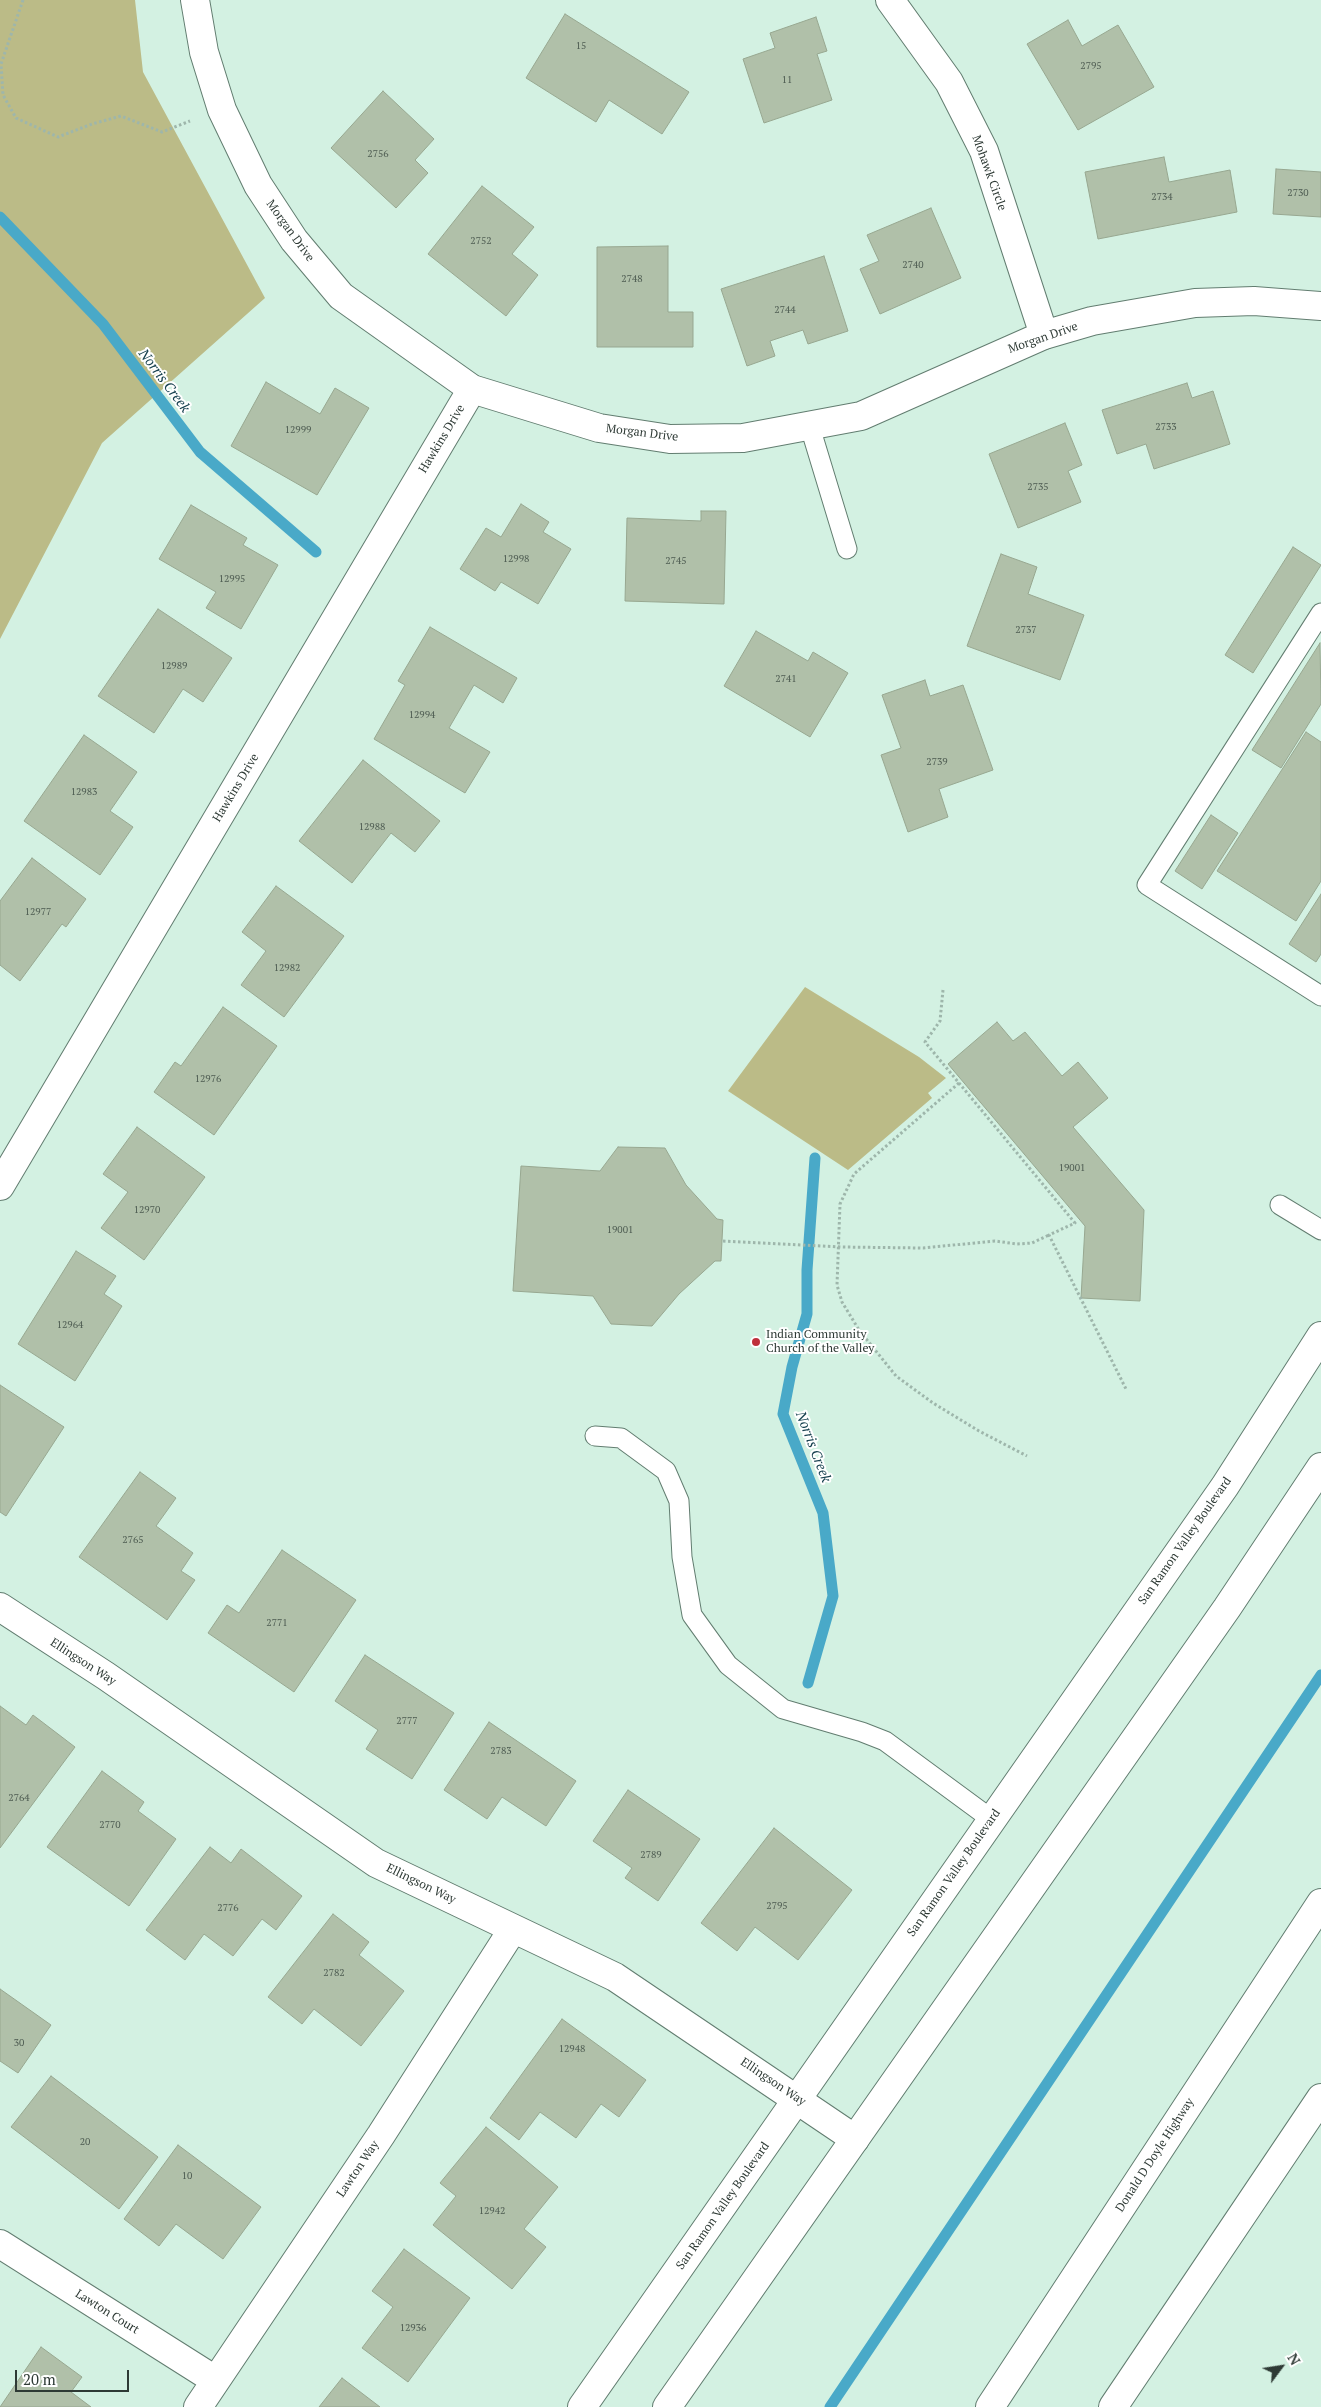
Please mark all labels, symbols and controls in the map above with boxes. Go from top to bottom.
house number: 15 [576,40,586,52]
house number: 2795 [1080,60,1102,72]
house number: 11 [782,74,792,86]
street label: Mohawk Circle [969,133,1009,213]
house number: 2756 [367,148,389,160]
house number: 2730 [1287,187,1309,199]
house number: 2734 [1151,191,1173,203]
street label: Morgan Drive [263,197,317,265]
house number: 2752 [470,235,492,247]
house number: 2740 [902,259,924,271]
house number: 2748 [621,273,643,285]
house number: 2744 [774,304,796,316]
street label: Morgan Drive [1006,319,1080,357]
water label: Norris Creek [135,346,193,416]
street label: Hawkins Drive [416,402,468,476]
street label: Morgan Drive [605,421,679,445]
house number: 2733 [1155,421,1177,433]
house number: 12999 [285,424,311,436]
house number: 2735 [1027,481,1049,493]
house number: 12998 [503,553,529,565]
house number: 2745 [665,555,687,567]
house number: 12995 [219,573,245,585]
house number: 2737 [1015,624,1037,636]
house number: 12989 [161,660,187,672]
house number: 2741 [775,673,797,685]
house number: 12994 [409,709,435,721]
street label: Hawkins Drive [210,751,262,825]
house number: 2739 [926,756,948,768]
house number: 12983 [71,786,97,798]
house number: 12988 [359,821,385,833]
house number: 12977 [25,906,51,918]
house number: 12982 [274,962,300,974]
house number: 12976 [195,1073,221,1085]
house number: 19001 [1059,1162,1085,1174]
house number: 12970 [134,1204,160,1216]
house number: 19001 [607,1224,633,1236]
house number: 12964 [57,1319,83,1331]
place label: Indian Community Church of the Valley [766,1328,874,1356]
marker: Indian Community Church of the Valley [750,1336,762,1348]
water label: Norris Creek [792,1409,834,1485]
street label: San Ramon Valley Boulevard [1135,1474,1235,1608]
house number: 2765 [122,1534,144,1546]
house number: 2771 [266,1617,288,1629]
street label: Ellingson Way [47,1635,119,1689]
house number: 2777 [396,1715,418,1727]
house number: 2783 [490,1745,512,1757]
house number: 2764 [8,1792,30,1804]
street label: San Ramon Valley Boulevard [904,1806,1004,1940]
house number: 2770 [99,1819,121,1831]
house number: 2789 [640,1849,662,1861]
street label: Ellingson Way [384,1861,458,1907]
house number: 2795 [766,1900,788,1912]
house number: 2776 [217,1902,239,1914]
house number: 2782 [323,1967,345,1979]
house number: 30 [14,2037,24,2049]
house number: 12948 [559,2043,585,2055]
street label: Ellingson Way [738,2055,808,2109]
street label: Donald D Doyle Highway [1113,2095,1197,2215]
house number: 20 [80,2136,90,2148]
street label: Lawton Way [334,2138,382,2200]
street label: San Ramon Valley Boulevard [673,2139,773,2273]
house number: 10 [182,2170,192,2182]
house number: 12942 [479,2205,505,2217]
street label: Lawton Court [72,2287,142,2337]
house number: 12936 [400,2322,426,2334]
north arrow [1256,2342,1306,2392]
text: N [1283,2350,1305,2368]
scale bar [18,2360,131,2392]
text: 20 m [23,2369,56,2389]

